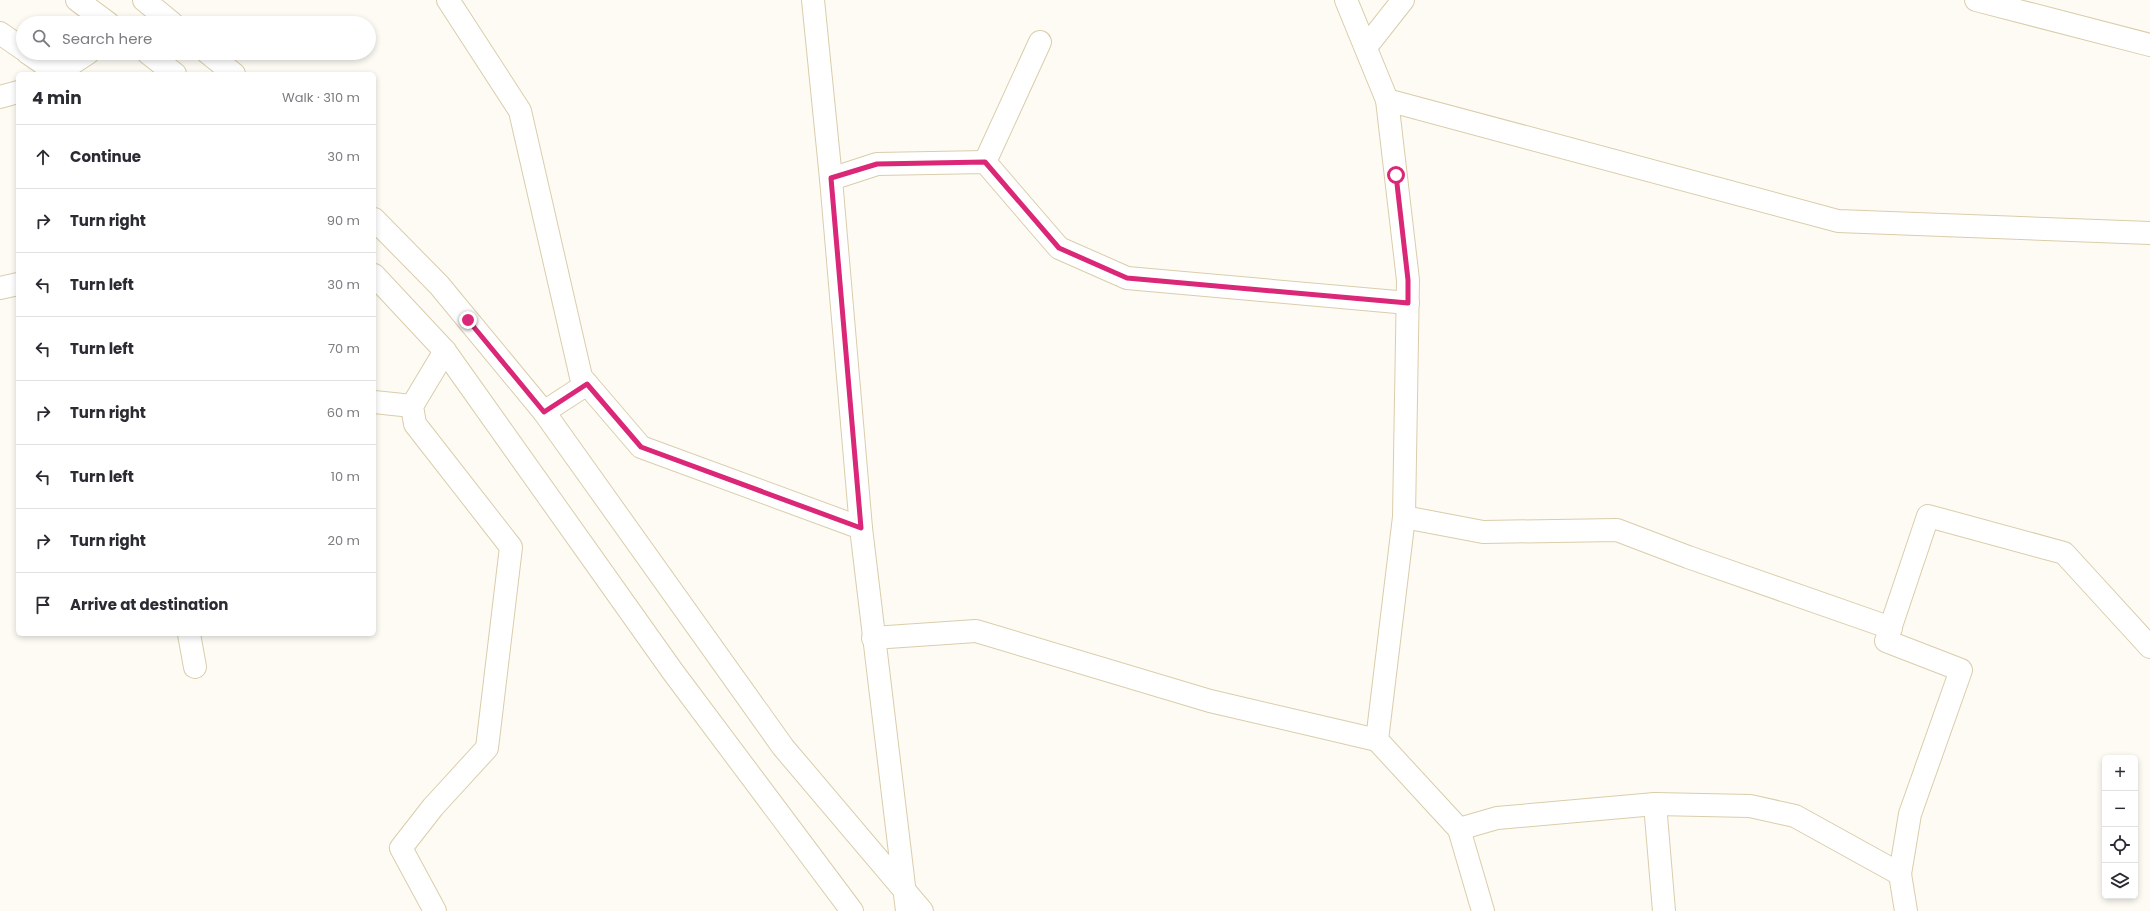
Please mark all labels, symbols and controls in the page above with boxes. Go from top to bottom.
search box [16,16,376,60]
icon: search [30,27,52,49]
text: Search here [62,28,152,49]
text: 4 min [32,86,82,110]
text: Walk · 310 m [282,88,360,107]
icon: ahead [32,146,54,168]
text: Continue [70,146,141,167]
text: 30 m [327,147,360,166]
route start [1387,166,1405,184]
icon: right [32,210,54,232]
text: Turn right [70,210,146,231]
text: 90 m [327,211,360,230]
icon: left [32,274,54,296]
text: Turn left [70,274,134,295]
text: 30 m [327,275,360,294]
route end [459,311,477,329]
icon: left [32,338,54,360]
text: Turn left [70,338,134,359]
text: 70 m [328,339,360,358]
icon: right [32,402,54,424]
text: Turn right [70,402,146,423]
text: 60 m [327,403,360,422]
icon: left [32,466,54,488]
text: Turn left [70,466,134,487]
text: 10 m [331,467,360,486]
icon: right [32,530,54,552]
text: Turn right [70,530,146,551]
text: 20 m [327,531,360,550]
icon: arrive [32,594,54,616]
text: Arrive at destination [70,594,228,615]
map controls [2102,755,2138,899]
button: + [2102,755,2138,791]
button: − [2102,791,2138,827]
button: locate [2102,827,2138,863]
button: layers [2102,863,2138,899]

